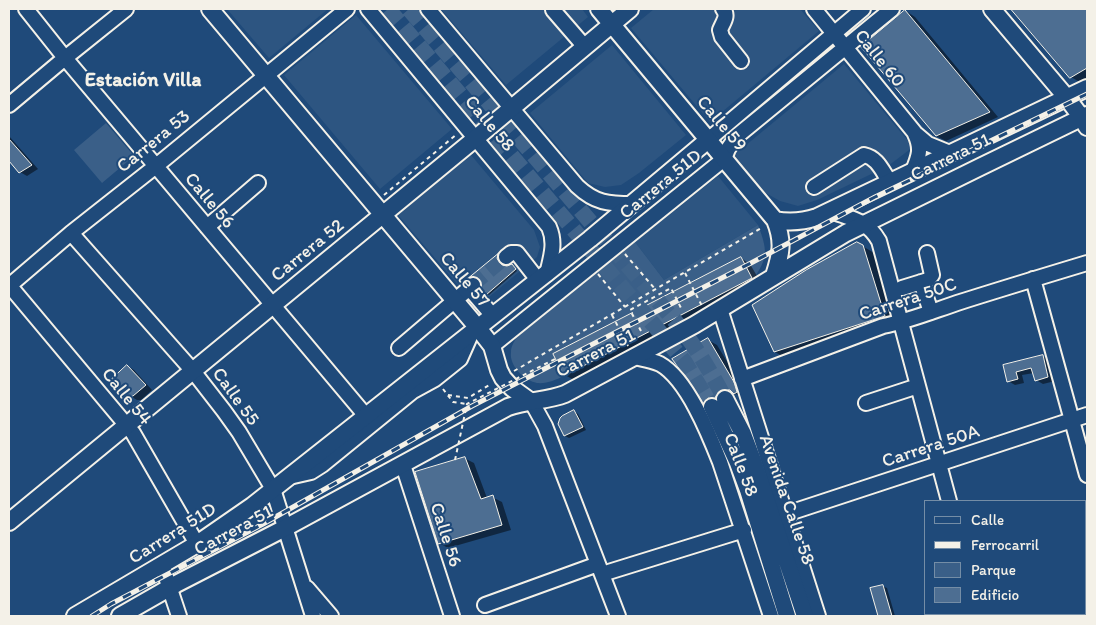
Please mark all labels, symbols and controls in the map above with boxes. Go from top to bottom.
street label: Calle 60 [849,25,909,93]
district label: Estación Villa [85,69,201,93]
street label: Calle 58 [459,91,519,157]
street label: Calle 59 [691,91,751,157]
street label: Carrera 53 [113,105,195,179]
street label: Carrera 51 [907,129,995,187]
street label: Carrera 51D [615,145,707,225]
street label: Calle 56 [179,168,239,234]
street label: Carrera 52 [267,215,349,287]
street label: Calle 57 [434,248,494,312]
street label: Carrera 50C [856,273,960,327]
street label: Carrera 51 [552,324,640,384]
street label: Calle 54 [96,364,156,430]
street label: Calle 55 [206,364,264,430]
street label: Carrera 50A [879,420,983,474]
street label: Calle 58 [717,430,763,500]
street label: Avenida Calle 58 [753,432,819,568]
street label: Carrera 51D [125,498,221,570]
street label: Calle 56 [424,500,466,570]
legend [924,500,1086,615]
street label: Carrera 51 [191,501,277,561]
text: Calle [971,511,1004,529]
text: Ferrocarril [971,536,1039,554]
text: Parque [971,561,1016,579]
text: Edificio [971,586,1019,604]

